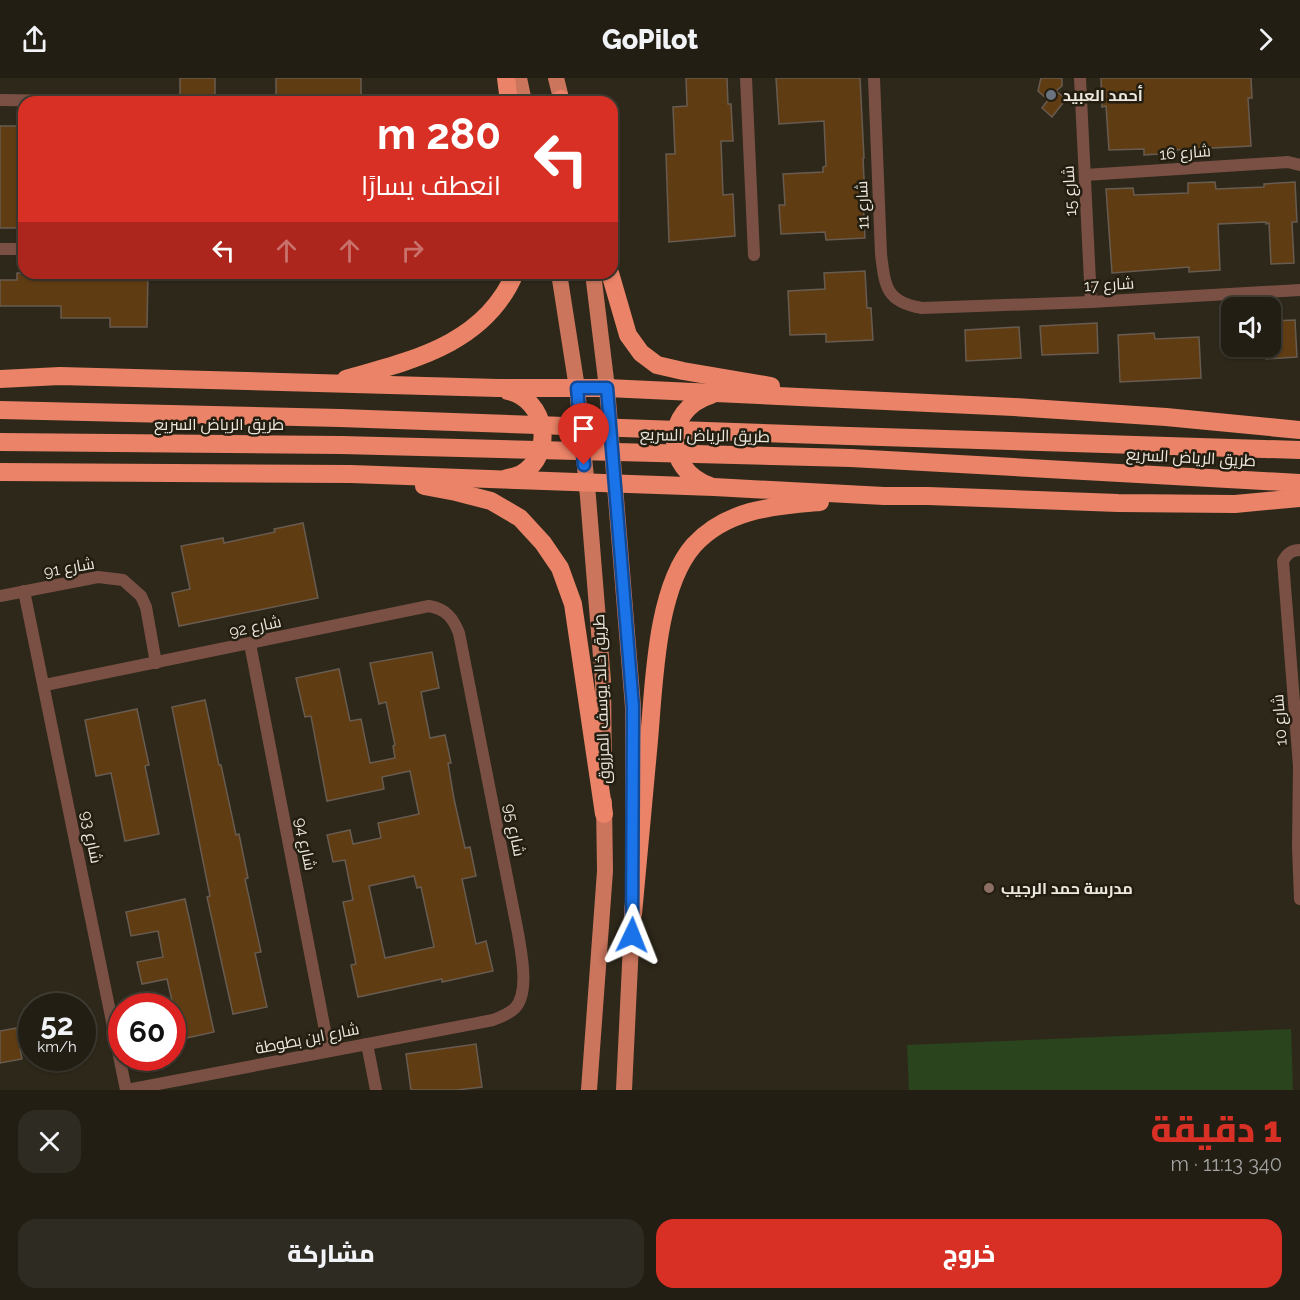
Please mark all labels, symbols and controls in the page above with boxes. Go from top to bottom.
icon: share [18,23,51,56]
icon: forward [1249,23,1282,56]
text: GoPilot [602,24,698,55]
place label: أحمد العبيد [1063,85,1143,105]
marker: أحمد العبيد [1044,88,1058,102]
text: 280 m [377,110,501,159]
icon: left [522,120,600,198]
street label: شارع 16 [1159,141,1212,166]
street label: شارع 15 [1059,165,1082,217]
text: انعطف يسارًا [361,170,501,201]
street label: شارع 11 [852,180,875,230]
icon: left [207,234,240,267]
icon: ahead [270,234,303,267]
icon: ahead [333,234,366,267]
icon: right [396,234,429,267]
street label: شارع 17 [1083,274,1135,297]
map controls [1221,297,1281,357]
button: sound [1221,297,1281,357]
pin [558,403,609,465]
icon: arrive [567,412,600,445]
street label: طريق الرياض السريع [154,415,284,436]
street label: طريق الرياض السريع [640,425,770,448]
street label: طريق الرياض السريع [1125,445,1256,472]
street label: شارع 91 [42,554,96,583]
street label: شارع 92 [227,612,283,643]
street label: طريق خالد يوسف المرزوق [589,614,615,784]
street label: شارع 10 [1268,693,1293,746]
street label: شارع 95 [498,802,529,858]
street label: شارع 93 [75,809,106,865]
street label: شارع 94 [289,816,320,872]
place label: مدرسة حمد الرجيب [1001,879,1133,898]
marker: مدرسة حمد الرجيب [982,881,996,895]
position arrow [600,903,664,967]
speed limit sign: 60 [108,993,186,1071]
text: 52 [40,1007,74,1042]
street label: شارع ابن بطوطة [253,1019,361,1060]
text: km/h [37,1038,77,1056]
text: 1 دقيقة [1150,1108,1282,1150]
button: close [18,1110,81,1173]
text: 340 m · 11:13 [1171,1152,1282,1176]
button: مشاركة [18,1219,644,1288]
button: خروج [656,1219,1282,1288]

